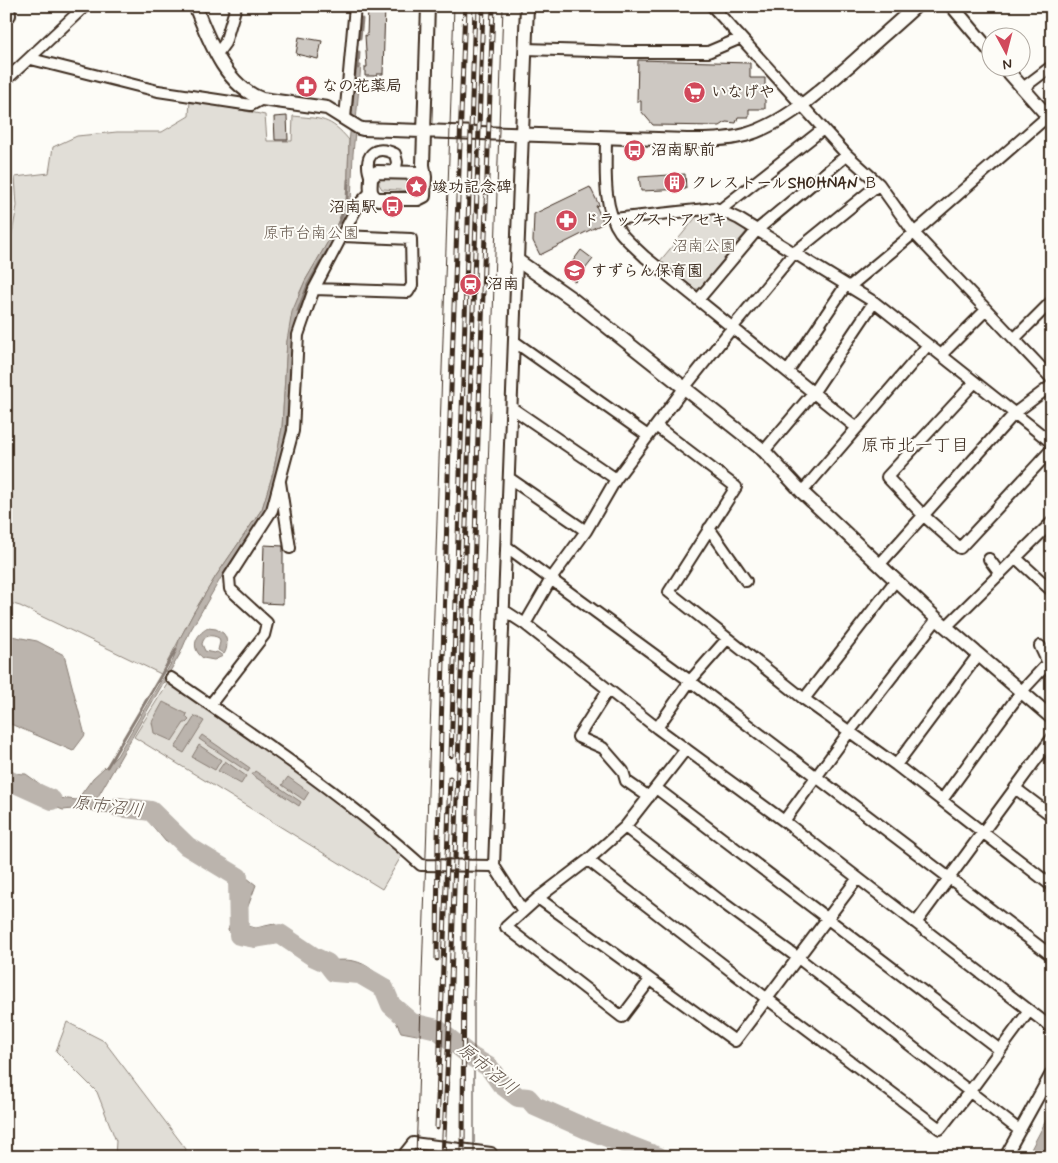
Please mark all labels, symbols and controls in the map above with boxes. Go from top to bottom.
north arrow [980,28,1030,78]
text: N [1002,54,1013,73]
pharmacy icon: なの花薬局 [294,74,318,98]
place label: なの花薬局 [322,76,402,97]
supermarket icon: いなげや [683,80,707,104]
place label: いなげや [711,82,775,103]
bus stop icon: 沼南駅前 [623,138,647,162]
place label: 沼南駅前 [651,140,715,161]
building icon: クレストールSHOHNAN Ｂ [663,171,687,195]
place label: クレストールSHOHNAN Ｂ [691,173,878,194]
place icon: 竣功記念碑 [404,175,428,199]
place label: 竣功記念碑 [432,177,512,198]
bus stop icon: 沼南駅 [381,195,405,219]
place label: 沼南駅 [329,197,377,218]
pharmacy icon: ドラッグストアセキ [555,208,579,232]
place label: ドラッグストアセキ [583,210,727,231]
park label: 原市台南公園 [263,223,359,244]
park label: 沼南公園 [672,236,736,257]
school or university icon: すずらん保育園 [563,259,587,283]
place label: すずらん保育園 [591,261,703,282]
station icon: 沼南 [459,272,483,296]
place label: 沼南 [487,274,519,295]
district label: 原市北一丁目 [861,434,969,458]
water label: 原市沼川 [71,791,145,823]
water label: 原市沼川 [451,1037,523,1101]

